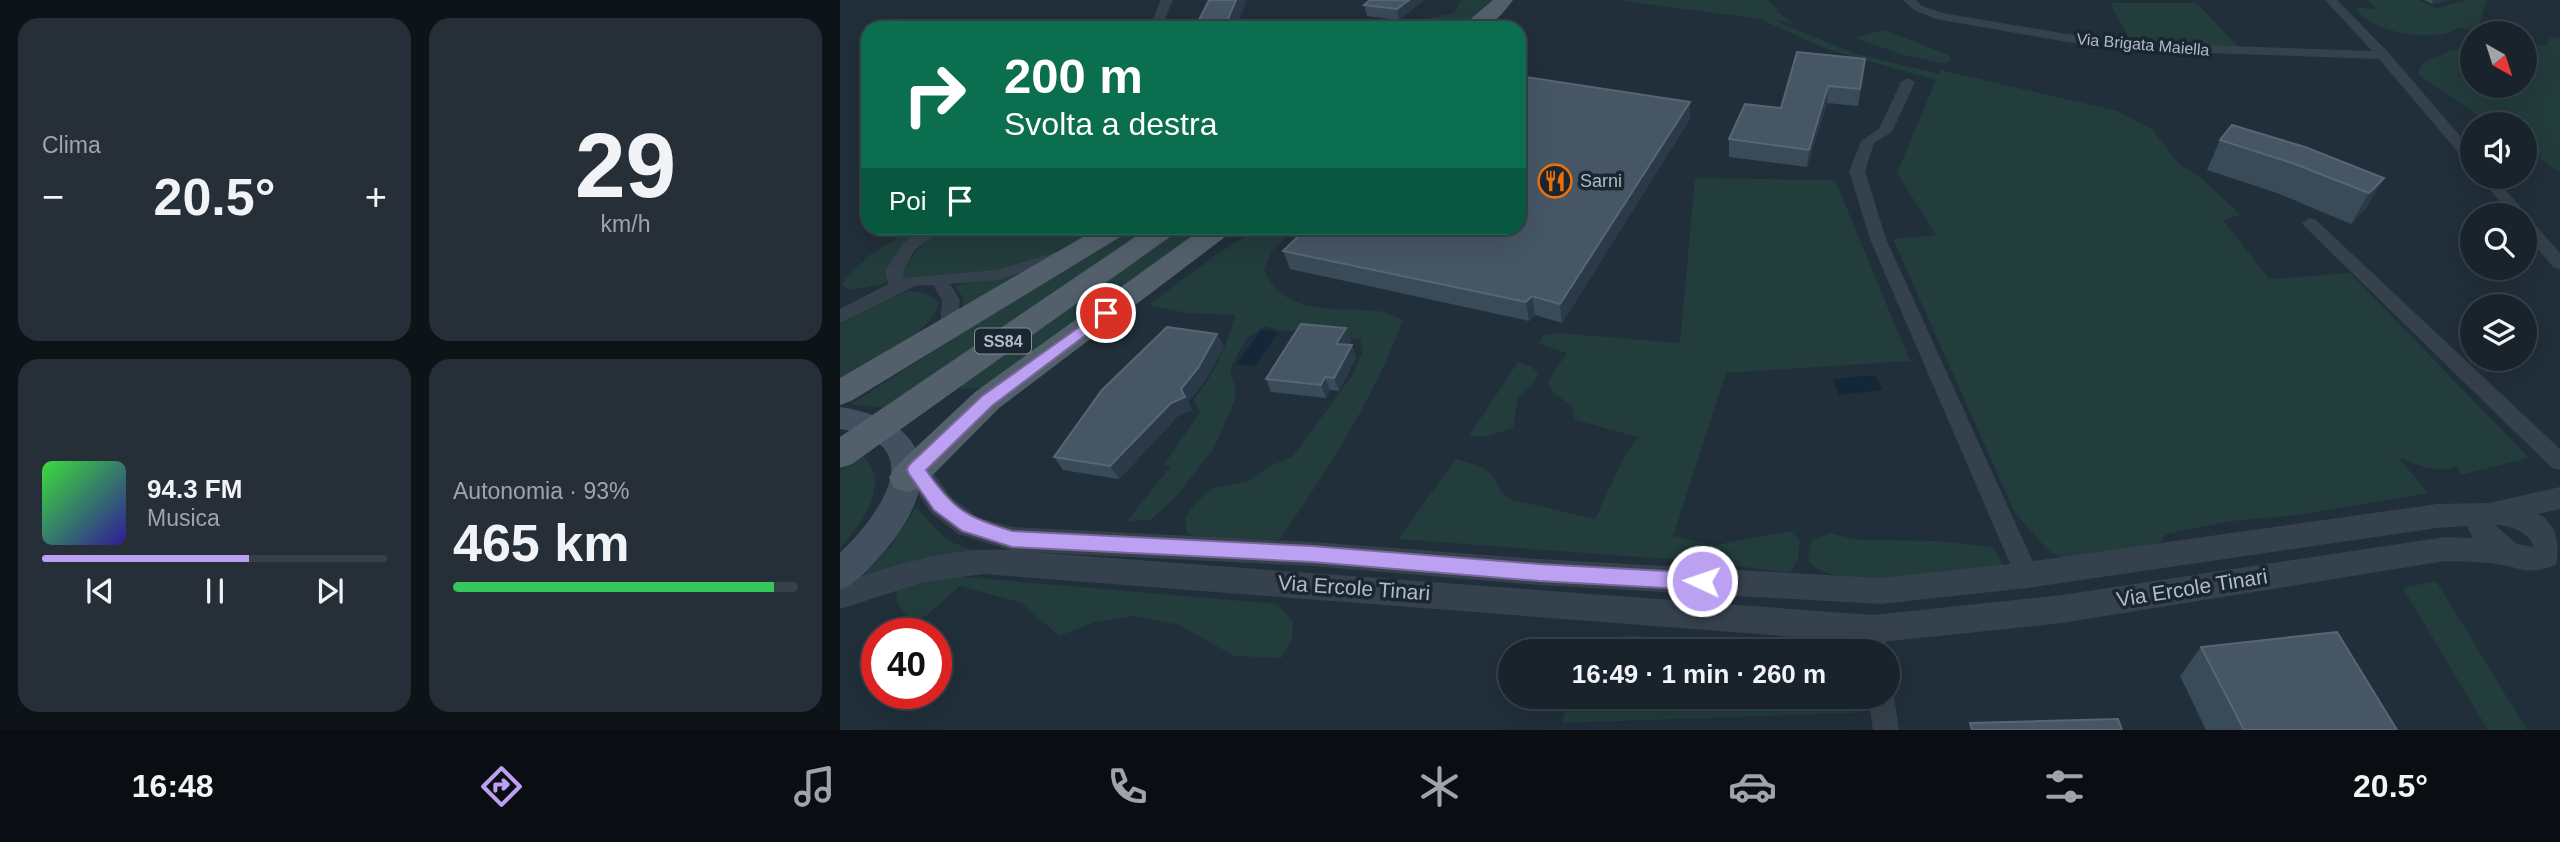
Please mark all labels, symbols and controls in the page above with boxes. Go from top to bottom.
north arrow [2460,21,2538,98]
map controls [2460,21,2537,371]
street label: Via Brigata Maiella [2076,30,2210,59]
icon: right [889,49,980,140]
text: 200 m [1004,49,1143,103]
text: Svolta a destra [1004,106,1217,142]
button: sound [2460,112,2537,189]
text: 29 [575,115,676,216]
text: Clima [42,132,101,158]
restaurant icon: Sarni [1536,162,1574,200]
text: 20.5° [153,168,276,226]
place label: Sarni [1580,171,1622,191]
text: − [42,176,64,218]
text: + [365,176,387,218]
icon: arrive [941,182,979,220]
text: Poi [889,186,927,216]
button: search [2460,203,2537,280]
text: km/h [601,211,650,237]
pin [1076,283,1136,343]
icon: arrive [1087,294,1125,332]
button: layers [2460,294,2537,371]
road number: SS84 [975,328,1031,354]
text: 94.3 FM [147,474,242,504]
text: Autonomia · 93% [453,478,629,504]
text: Musica [147,505,220,531]
text: 465 km [453,514,629,572]
position arrow [1665,544,1739,618]
street label: Via Ercole Tinari [2115,564,2269,611]
street label: Via Ercole Tinari [1277,571,1431,604]
icon: previous [81,572,119,610]
icon: pause [196,572,234,610]
icon: next [311,572,349,610]
speed limit sign: 40 [861,618,952,709]
text: 16:49 · 1 min · 260 m [1572,659,1826,689]
icon: directions [477,762,526,811]
icon: music [790,762,839,811]
icon: phone [1103,762,1152,811]
icon: climate [1415,762,1464,811]
icon: car [1728,762,1777,811]
icon: filters [2040,762,2089,811]
text: 16:48 [132,768,214,804]
text: 20.5° [2353,768,2428,804]

